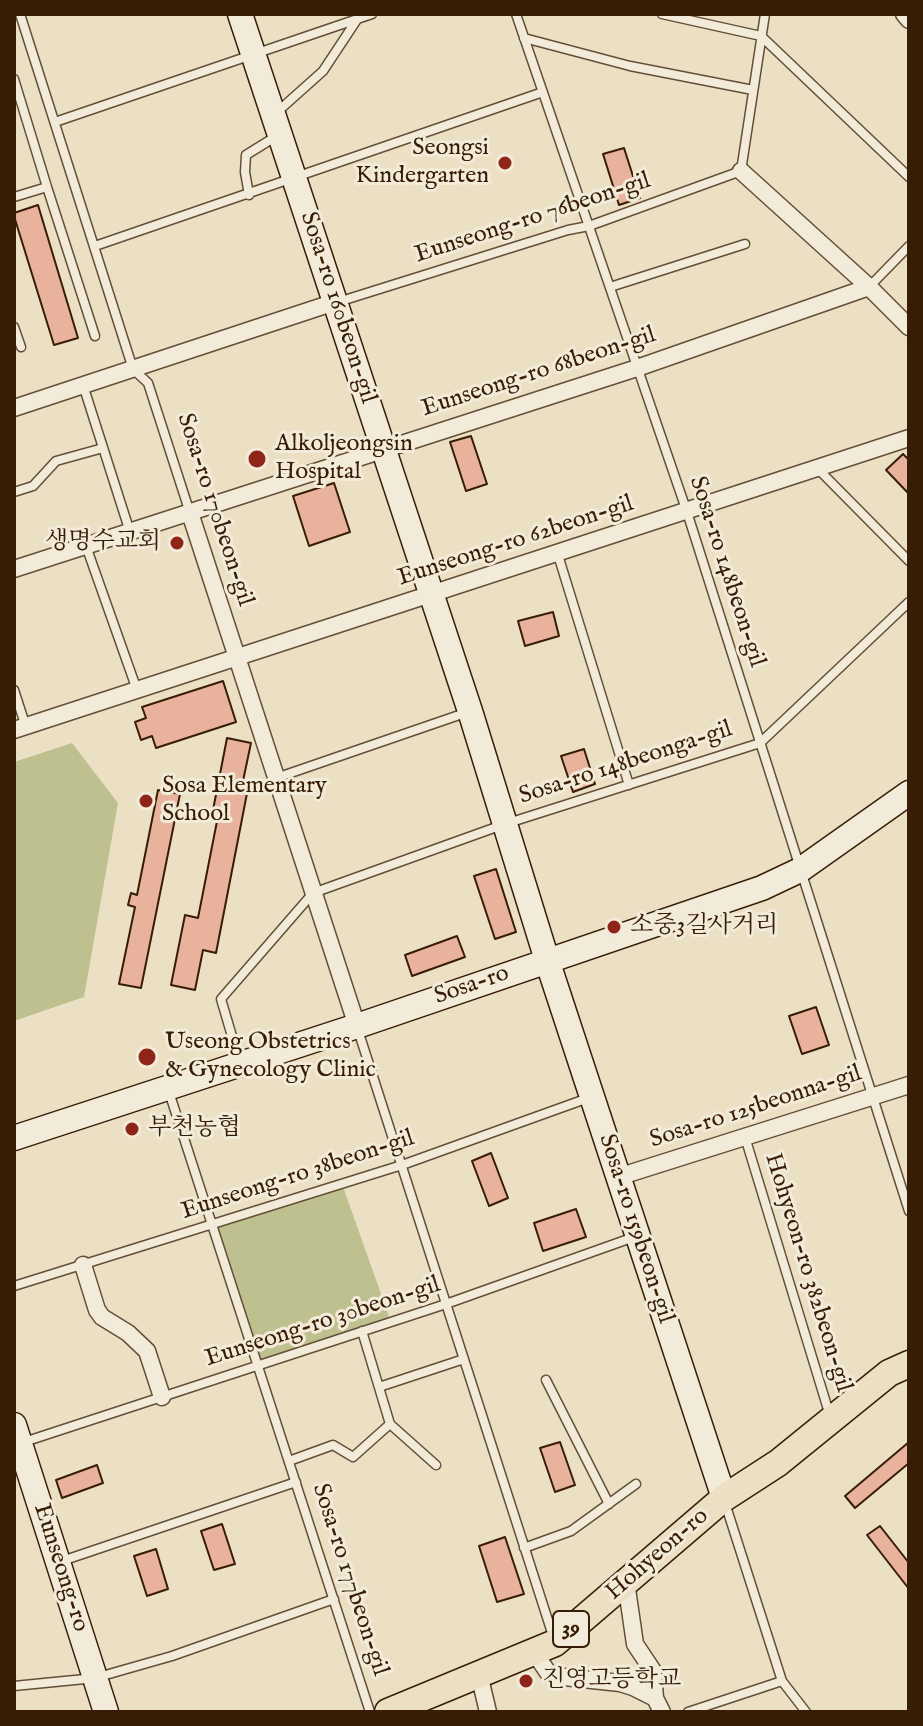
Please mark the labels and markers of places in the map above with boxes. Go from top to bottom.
place label: Seongsi Kindergarten [356,135,489,191]
marker: Seongsi Kindergarten [496,154,514,172]
place label: Alkoljeongsin Hospital [275,431,413,487]
marker: Alkoljeongsin Hospital [246,448,268,470]
place label: 생명수교회 [45,529,161,557]
marker: 생명수교회 [168,534,186,552]
place label: Sosa Elementary School [162,773,327,829]
marker: Sosa Elementary School [137,792,155,810]
place label: 소중3길사거리 [630,913,778,941]
marker: 소중3길사거리 [605,918,623,936]
place label: Useong Obstetrics & Gynecology Clinic [165,1029,376,1085]
marker: Useong Obstetrics & Gynecology Clinic [136,1046,158,1068]
place label: 부천농협 [148,1115,241,1143]
marker: 부천농협 [123,1120,141,1138]
place label: 진영고등학교 [542,1667,681,1695]
marker: 진영고등학교 [517,1672,535,1690]

